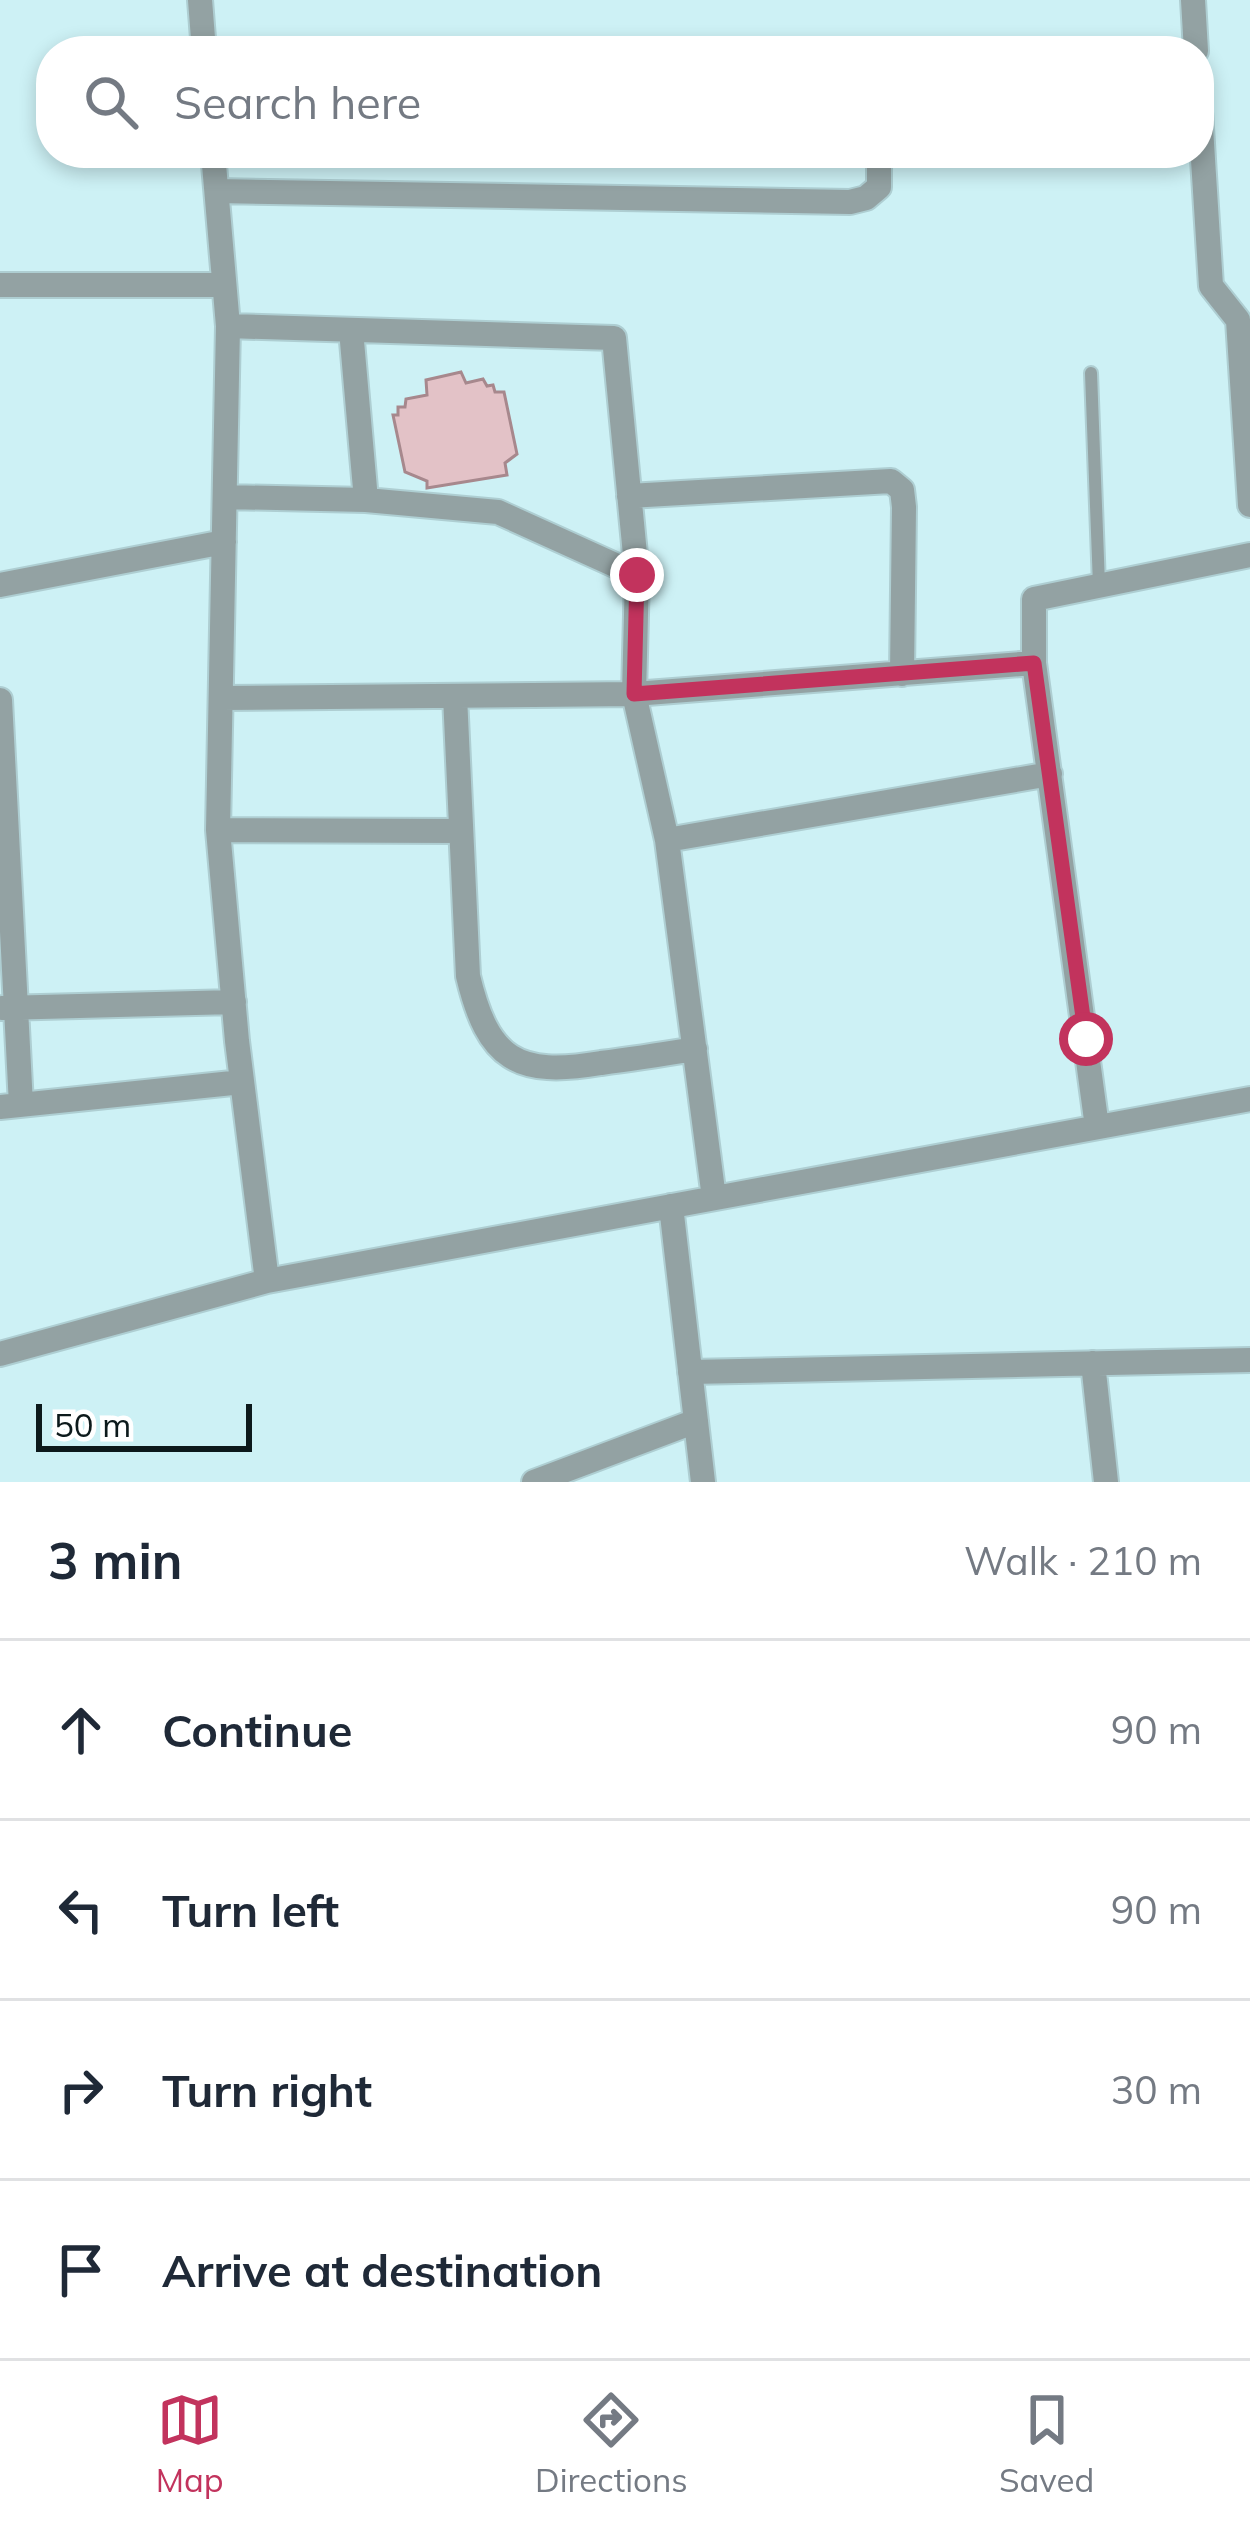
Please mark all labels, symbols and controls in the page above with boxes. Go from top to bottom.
search box [36,36,1214,168]
icon: search [78,69,144,135]
text: Search here [174,74,421,130]
route end [610,548,664,602]
route start [1059,1012,1113,1066]
scale bar [36,1398,252,1451]
text: 50 m [54,1404,131,1445]
text: 3 min [48,1528,183,1592]
text: Walk · 210 m [964,1536,1202,1585]
icon: ahead [48,1697,114,1763]
text: Continue [162,1702,352,1758]
text: 90 m [1111,1705,1202,1754]
icon: left [48,1877,114,1943]
text: Turn left [162,1882,339,1938]
text: 90 m [1111,1885,1202,1934]
icon: right [48,2057,114,2123]
text: Turn right [162,2062,372,2118]
text: 30 m [1111,2065,1202,2114]
icon: arrive [48,2237,114,2303]
text: Arrive at destination [162,2242,602,2298]
tab: Map [156,2387,224,2500]
tab: Directions [535,2387,688,2500]
tab: Saved [999,2387,1094,2500]

